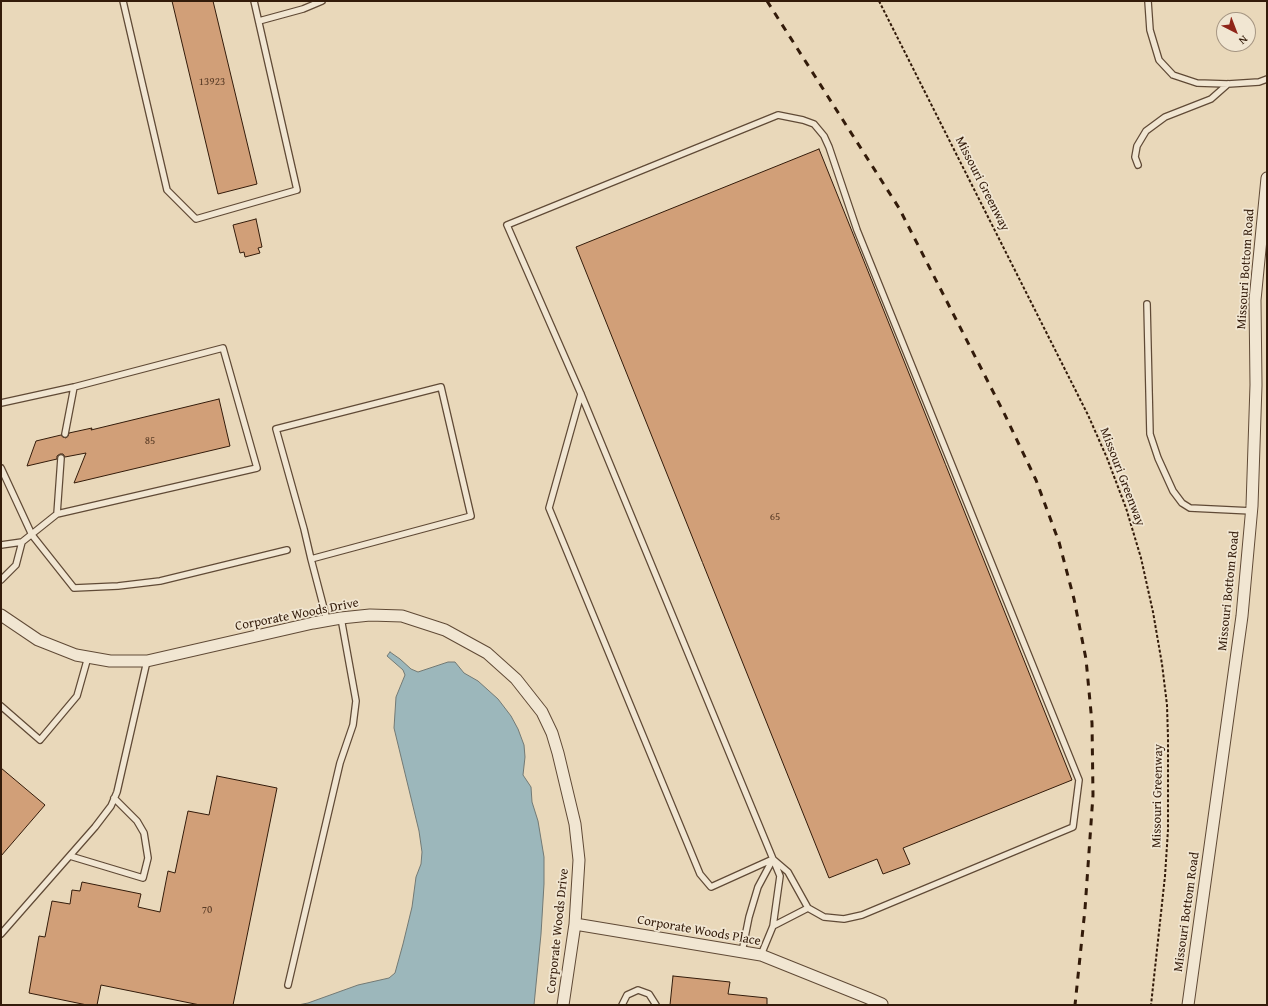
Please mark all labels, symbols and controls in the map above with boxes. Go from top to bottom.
north arrow [1216,12,1256,52]
text: N [1235,32,1251,49]
house number: 13923 [199,75,225,89]
street label: Missouri Greenway [951,134,1013,234]
street label: Missouri Bottom Road [1234,208,1258,330]
street label: Missouri Greenway [1096,426,1148,528]
house number: 85 [145,434,155,448]
house number: 65 [770,510,780,524]
street label: Missouri Bottom Road [1215,530,1243,652]
street label: Corporate Woods Drive [234,595,360,635]
street label: Missouri Greenway [1149,744,1167,848]
street label: Missouri Bottom Road [1171,851,1203,973]
street label: Corporate Woods Drive [544,868,572,994]
house number: 70 [202,903,212,917]
street label: Corporate Woods Place [636,912,762,950]

